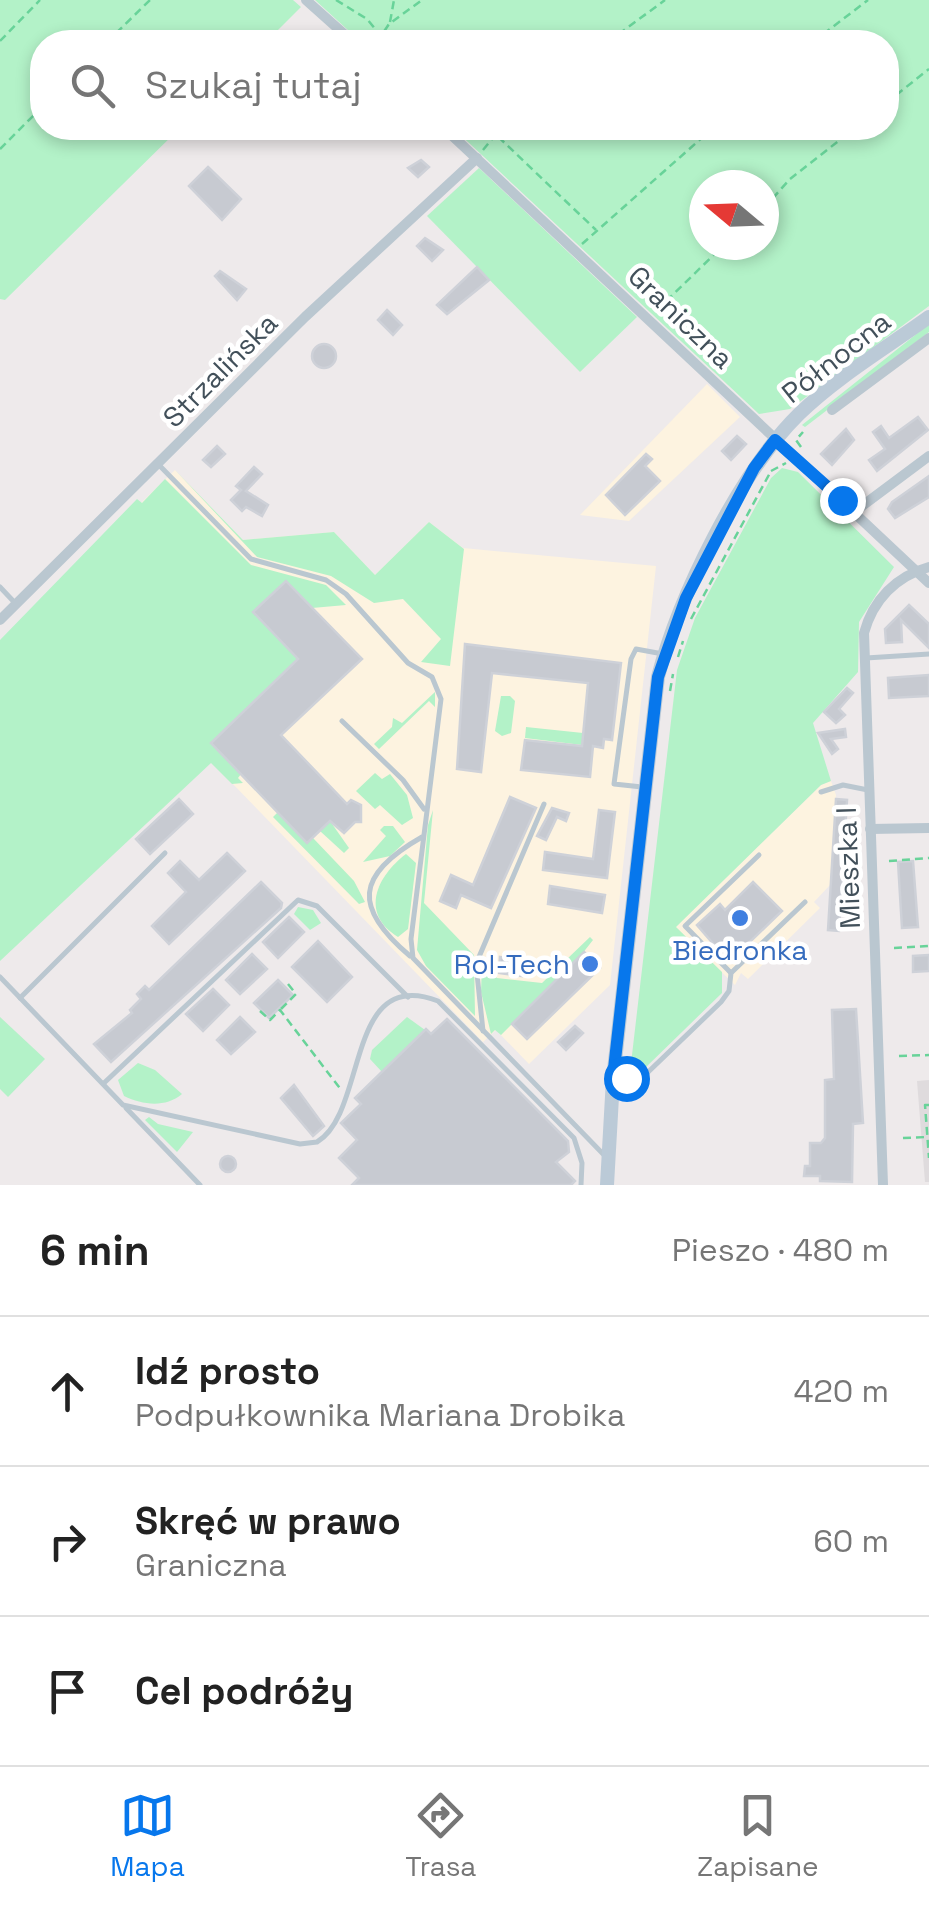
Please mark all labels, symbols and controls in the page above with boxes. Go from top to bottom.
search box [30,30,899,140]
icon: search [65,58,120,113]
text: Szukaj tutaj [145,61,362,109]
north arrow [689,170,779,260]
street label: Graniczna [621,258,741,376]
street label: Północna [774,303,898,411]
street label: Strzalińska [155,305,285,435]
route end [820,478,866,524]
street label: Mieszka I [828,806,868,930]
marker: Biedronka [729,907,751,929]
place label: Biedronka [672,932,808,968]
place label: Rol-Tech [454,946,570,982]
marker: Rol-Tech [579,953,601,975]
route start [604,1056,650,1102]
text: 6 min [40,1224,150,1277]
text: Pieszo · 480 m [672,1230,889,1270]
text: Idź prosto [135,1347,320,1395]
icon: ahead [40,1364,95,1419]
text: 420 m [793,1371,889,1411]
text: Podpułkownika Mariana Drobika [135,1395,625,1435]
text: Skręć w prawo [135,1497,401,1545]
icon: right [40,1514,95,1569]
text: 60 m [813,1521,889,1561]
text: Graniczna [135,1545,287,1585]
icon: arrive [40,1664,95,1719]
text: Cel podróży [135,1667,353,1715]
tab: Mapa [110,1788,185,1884]
tab: Trasa [405,1788,476,1884]
tab: Zapisane [697,1788,819,1884]

